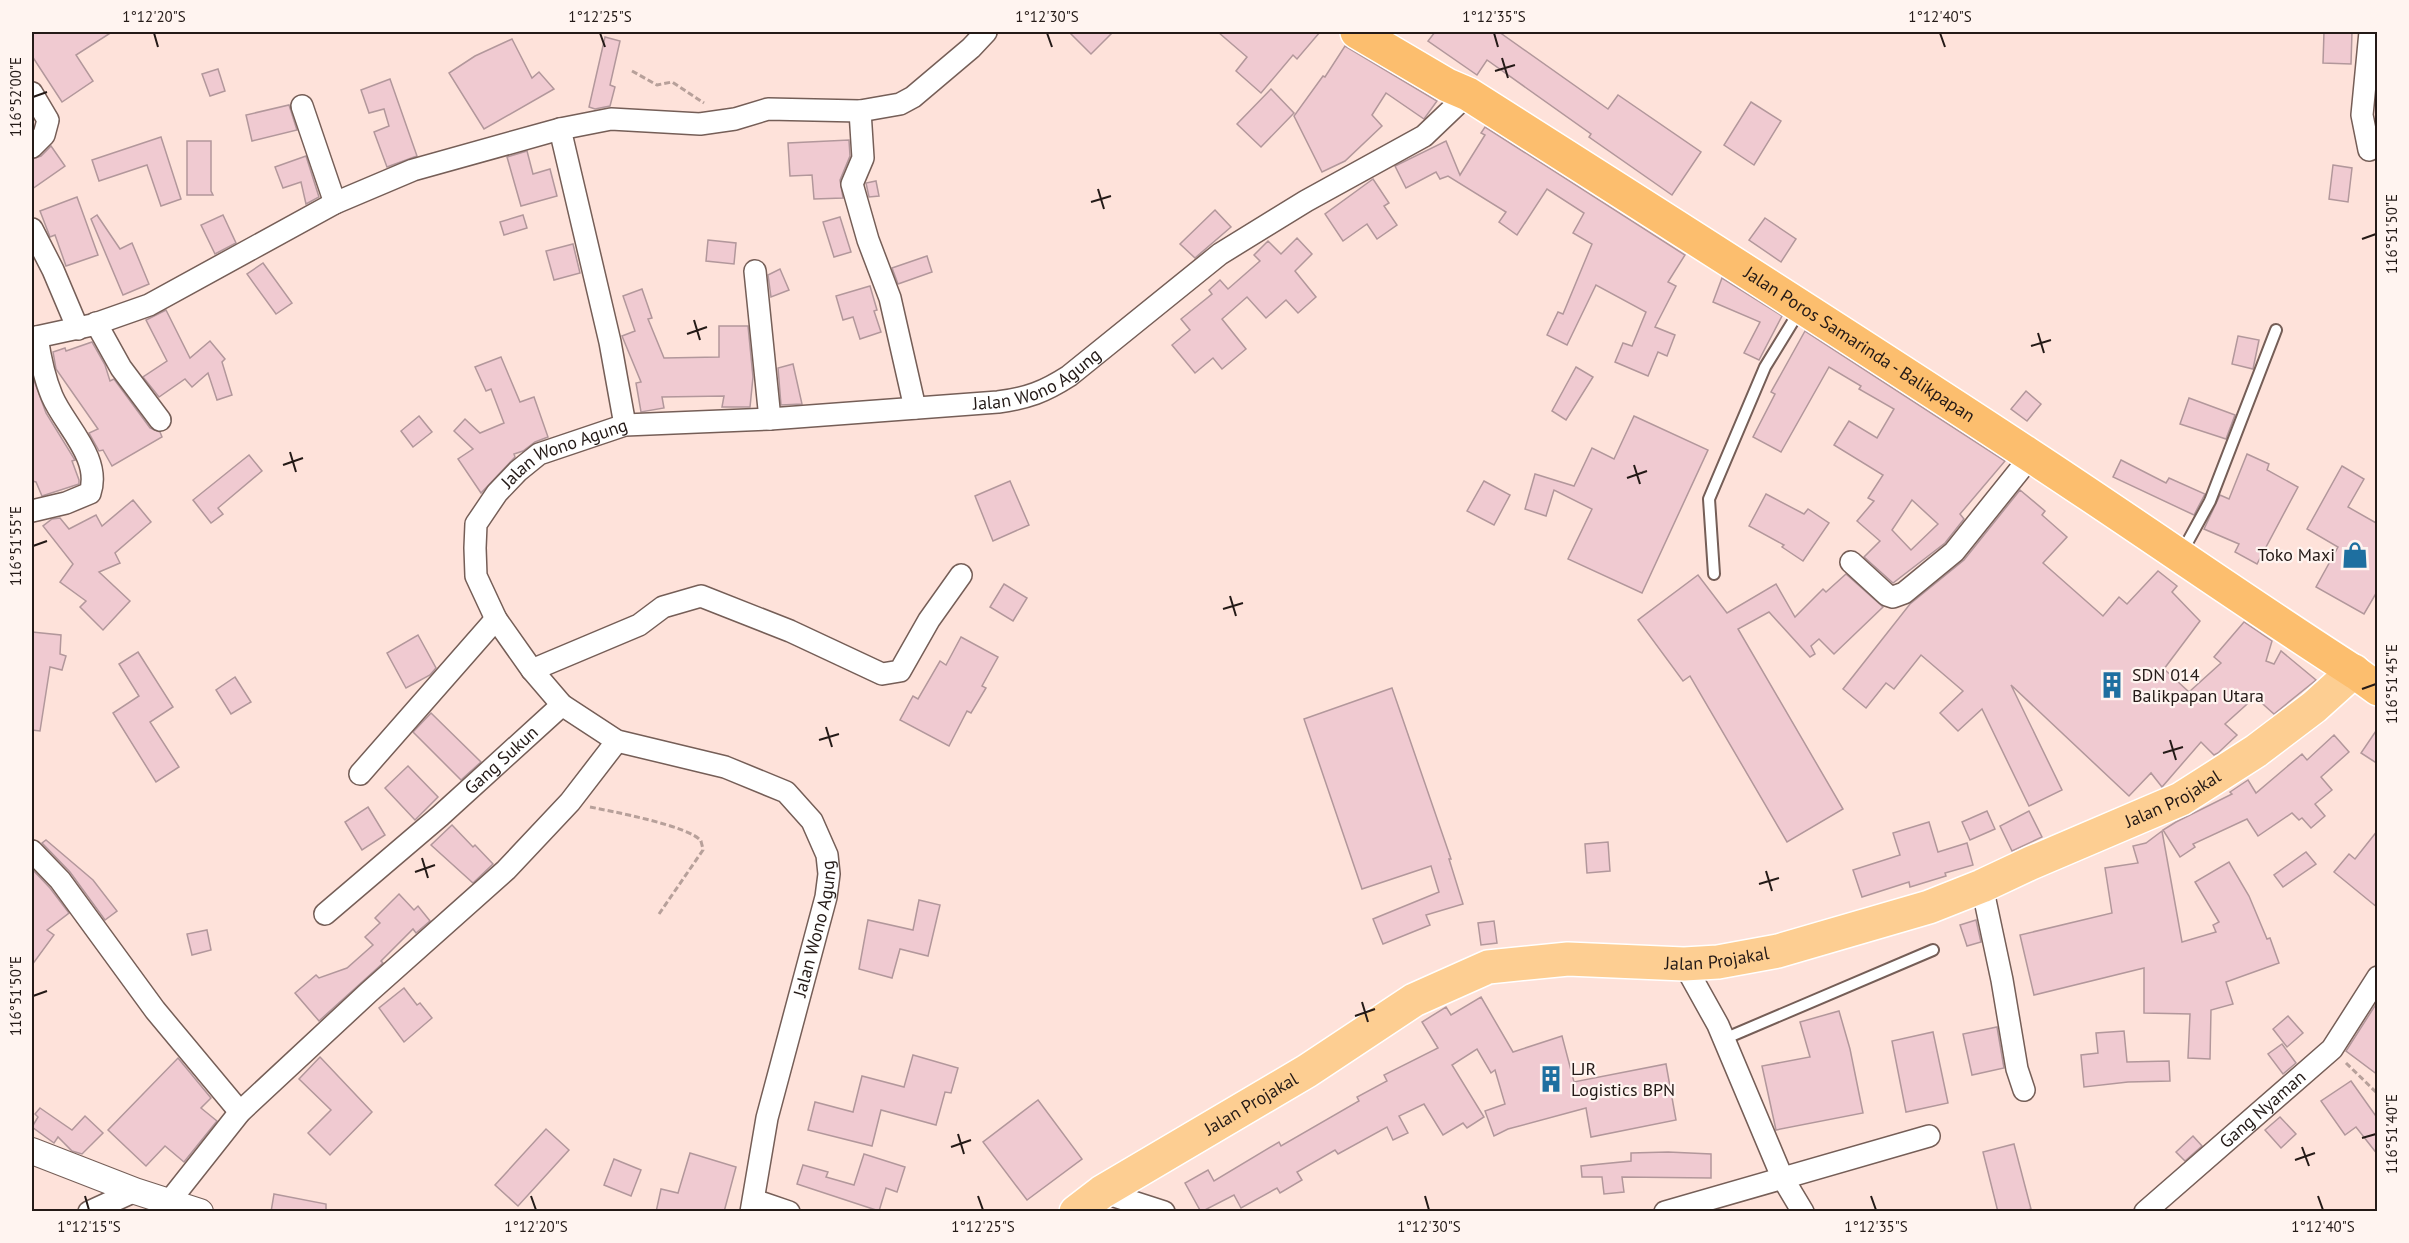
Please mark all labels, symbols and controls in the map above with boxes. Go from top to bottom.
text: 1°12'20"S [122,7,186,26]
text: 1°12'25"S [568,7,632,26]
text: 1°12'30"S [1015,7,1079,26]
text: 1°12'35"S [1462,7,1526,26]
text: 1°12'40"S [1908,7,1972,26]
text: 116°52'00"E [6,57,25,137]
text: 116°51'50"E [2382,194,2401,274]
street label: Jalan Poros Samarinda - Balikpapan [1739,260,1980,427]
street label: Jalan Wono Agung [971,343,1105,415]
street label: Jalan Wono Agung [495,413,630,494]
text: 116°51'55"E [6,506,25,586]
shop icon: Toko Maxi [2340,540,2370,570]
place label: Toko Maxi [2258,543,2335,566]
text: 116°51'45"E [2382,644,2401,724]
place label: SDN 014 Balikpapan Utara [2132,663,2264,707]
building icon: SDN 014 Balikpapan Utara [2097,670,2127,700]
street label: Gang Sukun [459,720,543,799]
street label: Jalan Projakal [2120,764,2226,833]
street label: Jalan Wono Agung [788,859,840,1000]
street label: Jalan Projakal [1663,941,1771,975]
text: 116°51'50"E [6,956,25,1036]
place label: LJR Logistics BPN [1571,1057,1675,1101]
building icon: LJR Logistics BPN [1536,1064,1566,1094]
street label: Gang Nyaman [2214,1065,2310,1153]
street label: Jalan Projakal [1199,1067,1303,1141]
text: 116°51'40"E [2382,1094,2401,1174]
text: 1°12'15"S [57,1217,121,1236]
text: 1°12'20"S [504,1217,568,1236]
text: 1°12'25"S [951,1217,1015,1236]
text: 1°12'30"S [1397,1217,1461,1236]
text: 1°12'35"S [1844,1217,1908,1236]
text: 1°12'40"S [2291,1217,2355,1236]

